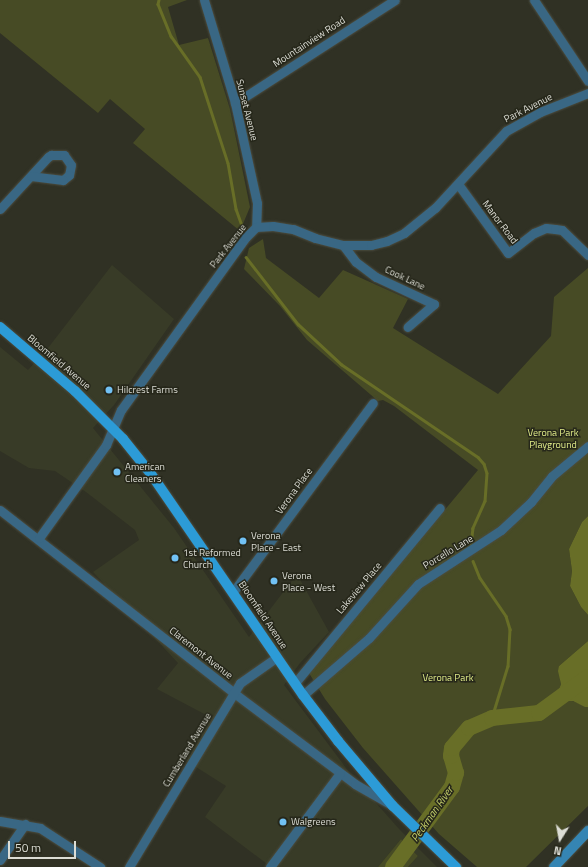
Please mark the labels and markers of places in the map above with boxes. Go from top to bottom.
place label: Hilcrest Farms [117,384,178,396]
marker: Hilcrest Farms [104,385,114,395]
place label: American Cleaners [125,460,165,484]
marker: American Cleaners [112,467,122,477]
place label: Verona Place - East [251,529,301,552]
marker: Verona Place - East [238,536,248,546]
place label: 1st Reformed Church [183,546,241,570]
marker: 1st Reformed Church [170,553,180,563]
place label: Verona Place - West [282,569,335,592]
marker: Verona Place - West [269,576,279,586]
place label: Walgreens [291,816,336,828]
marker: Walgreens [278,817,288,827]

